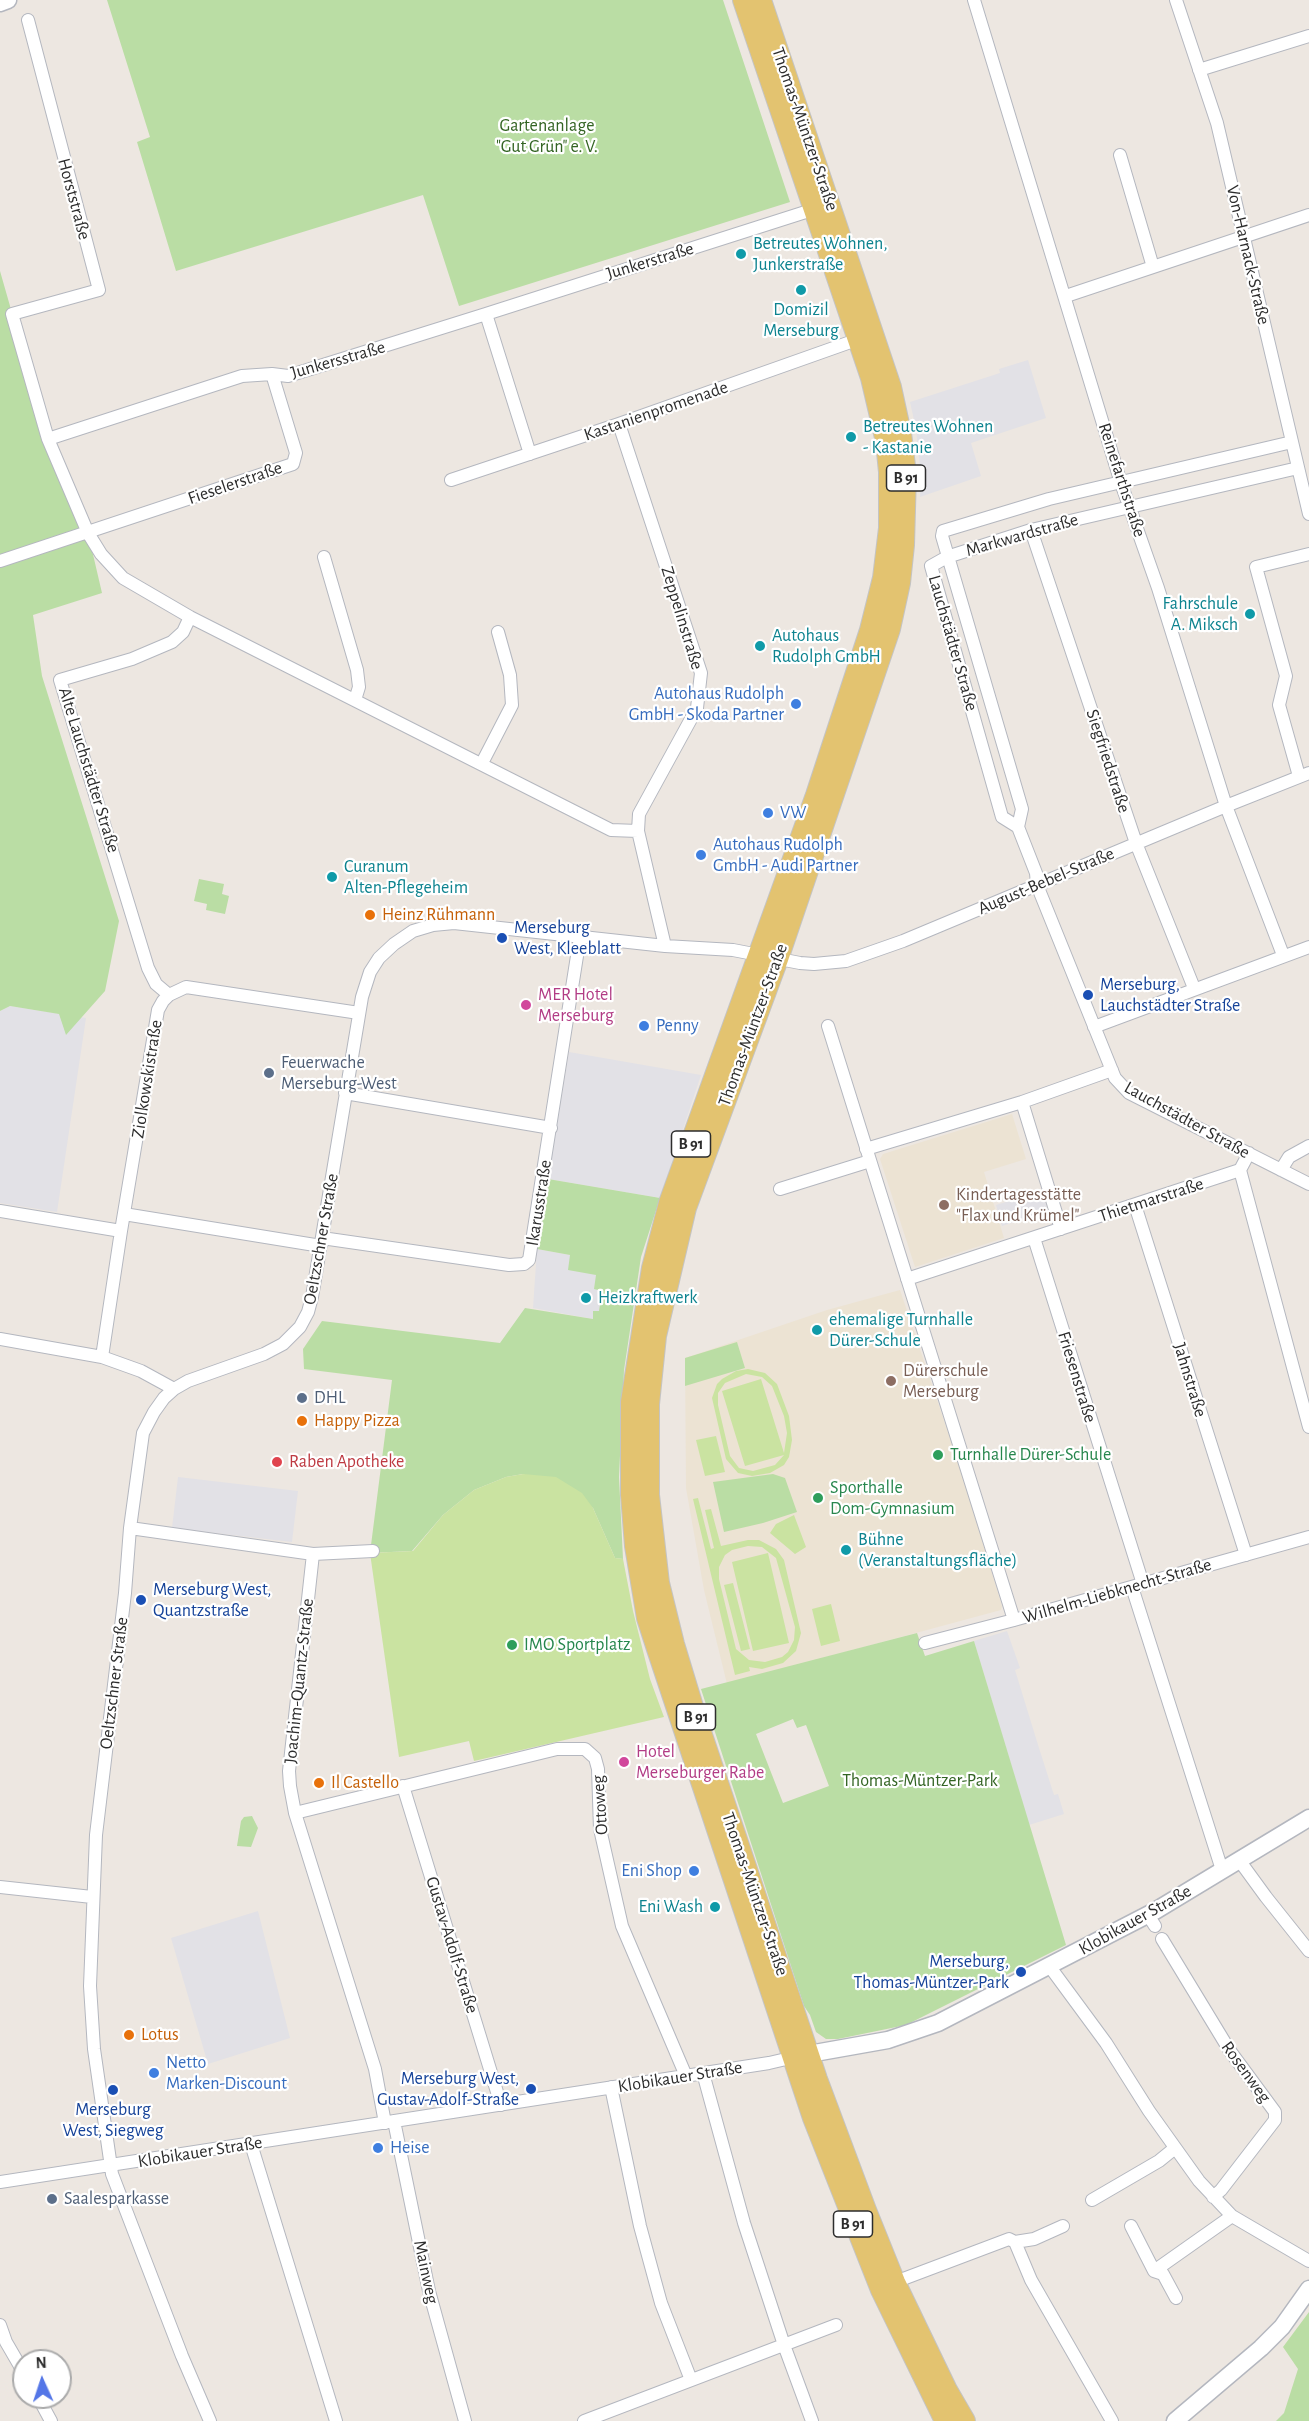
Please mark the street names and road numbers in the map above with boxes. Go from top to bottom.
street label: Thomas-Müntzer-Straße [767,44,843,214]
street label: Horststraße [53,156,95,242]
street label: Von-Harnack-Straße [1221,183,1275,327]
street label: Junkerstraße [604,237,696,285]
street label: Junkersstraße [288,336,388,384]
street label: Kastanienpromenade [581,376,731,446]
street label: Reinefarthstraße [1093,420,1151,540]
street label: Fieselerstraße [185,457,285,509]
road number: B 91 [886,465,926,491]
street label: Markwardstraße [963,509,1081,561]
street label: Zeppelinstraße [656,564,708,672]
street label: Lauchstädter Straße [923,573,983,713]
street label: Alte Lauchstädter Straße [54,685,124,855]
street label: Siegfriedstraße [1081,707,1135,815]
street label: August-Bebel-Straße [975,843,1117,919]
street label: Thomas-Müntzer-Straße [714,941,792,1109]
street label: Ziolkowskistraße [127,1018,167,1140]
street label: Lauchstädter Straße [1120,1077,1254,1163]
road number: B 91 [672,1131,710,1157]
street label: Ikarusstraße [522,1158,556,1248]
street label: Oeltzschner Straße [299,1172,343,1306]
street label: Thietmarstraße [1096,1173,1206,1227]
street label: Friesenstraße [1053,1329,1101,1425]
street label: Jahnstraße [1168,1340,1212,1420]
street label: Wilhelm-Liebknecht-Straße [1020,1554,1214,1628]
street label: Joachim-Quantz-Straße [280,1597,318,1765]
street label: Oeltzschner Straße [95,1616,133,1750]
road number: B 91 [676,1704,716,1730]
street label: Ottoweg [587,1774,613,1836]
street label: Thomas-Müntzer-Straße [717,1809,793,1979]
street label: Gustav-Adolf-Straße [421,1874,483,2016]
street label: Klobikauer Straße [1075,1880,1195,1960]
street label: Rosenweg [1216,2037,1276,2107]
street label: Klobikauer Straße [616,2057,744,2097]
street label: Klobikauer Straße [136,2132,264,2172]
road number: B 91 [834,2211,872,2237]
street label: Mainweg [409,2238,443,2306]

